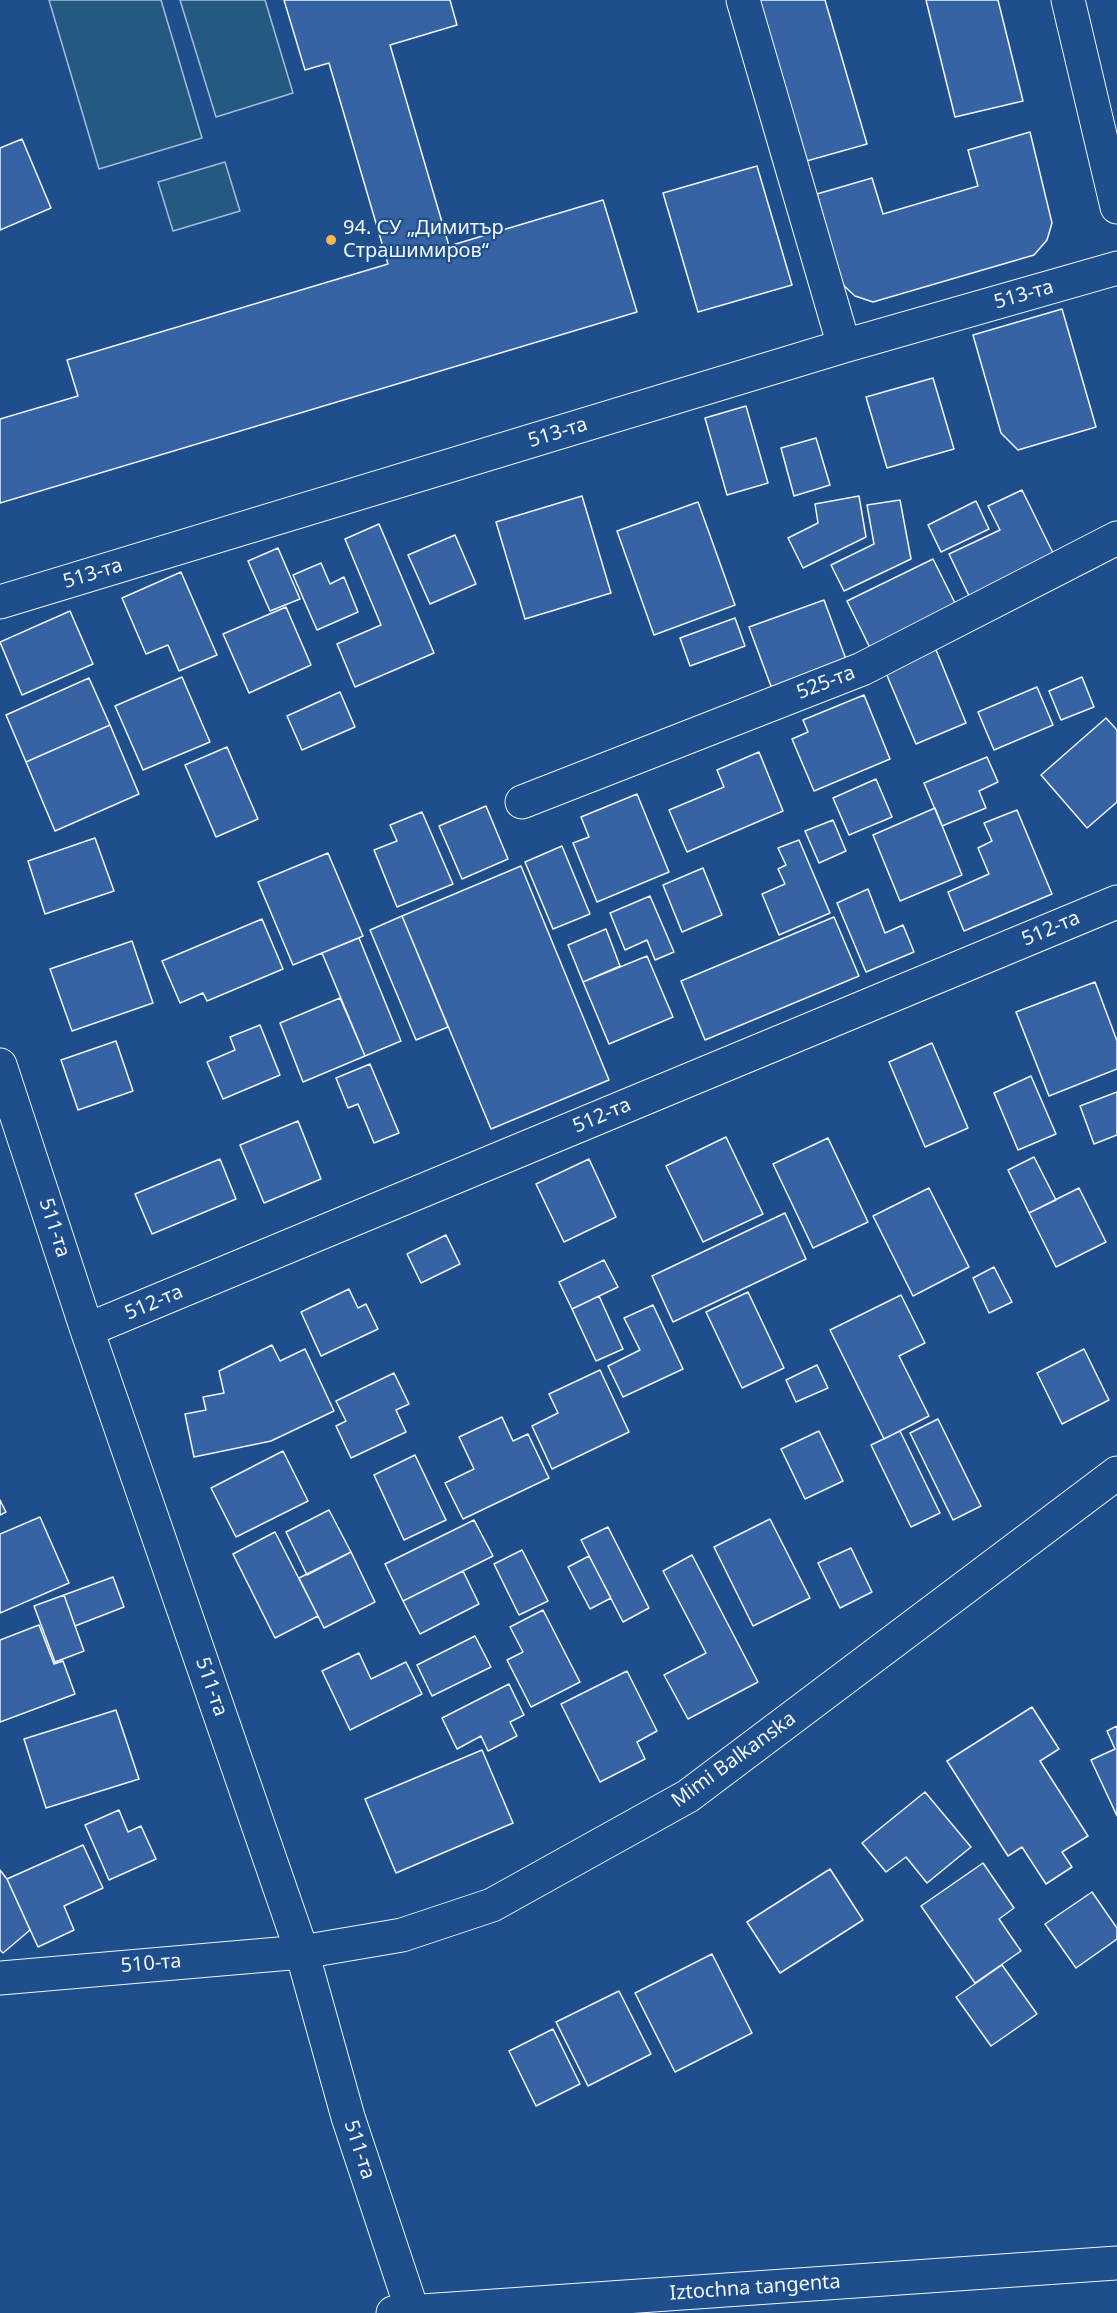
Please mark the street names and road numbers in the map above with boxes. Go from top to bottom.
street label: 513-та [991,275,1057,315]
street label: 513-та [525,413,591,453]
street label: 513-та [60,554,126,594]
street label: 525-та [793,661,859,705]
street label: 512-та [1018,906,1084,952]
street label: 512-та [569,1093,635,1139]
street label: 511-та [33,1195,75,1261]
street label: 512-та [121,1280,187,1326]
street label: 511-та [190,1654,232,1720]
street label: Mimi Balkanska [667,1707,801,1813]
street label: 510-та [120,1949,182,1979]
street label: 511-та [338,2117,380,2183]
street label: Iztochna tangenta [669,2270,841,2306]

